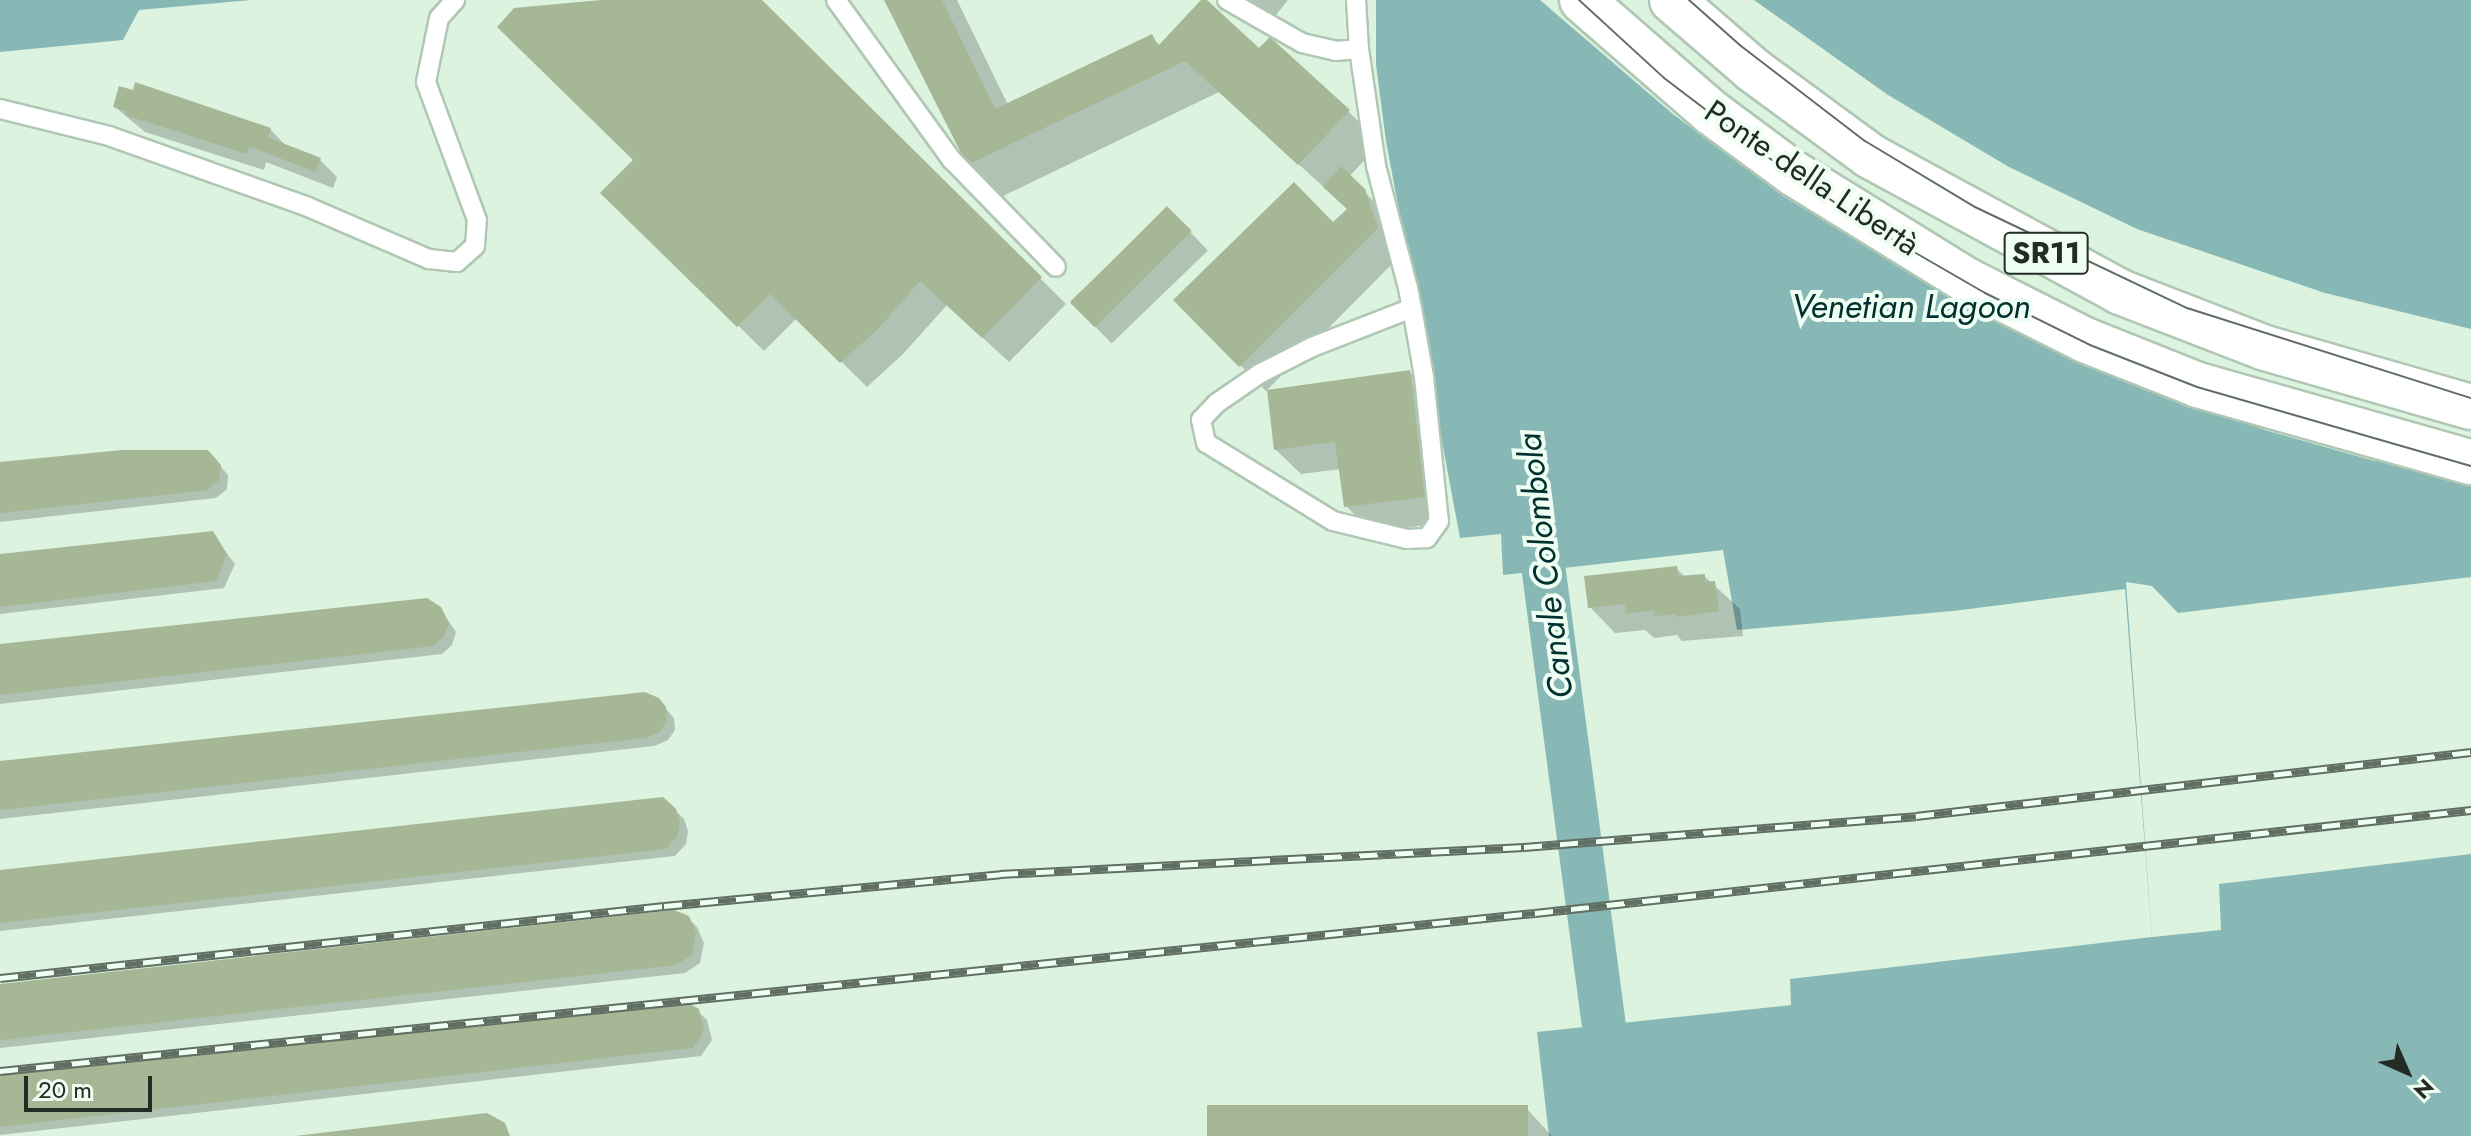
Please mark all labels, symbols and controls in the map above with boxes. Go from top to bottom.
street label: Ponte della Libertà [1697,92,1927,264]
road number: SR11 [2002,227,2090,279]
water label: Venetian Lagoon [1792,287,2030,327]
water label: Canale Colombola [1508,431,1582,701]
north arrow [2367,1032,2447,1112]
scale bar [28,1060,156,1110]
text: N [2406,1071,2441,1106]
text: 20 m [38,1072,92,1107]

